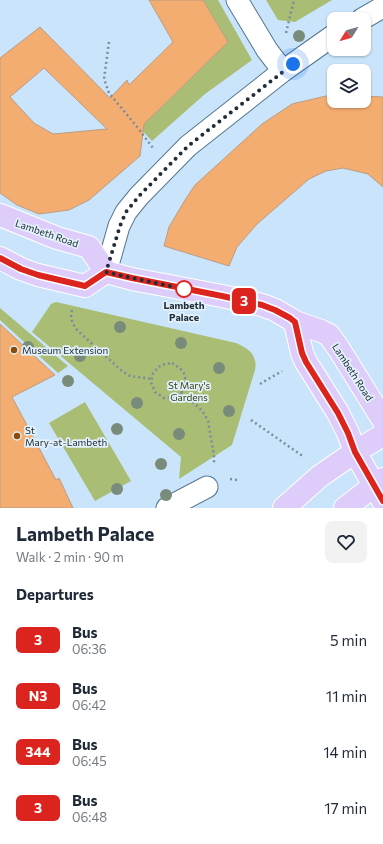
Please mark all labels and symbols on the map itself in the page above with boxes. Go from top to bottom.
north arrow [327,12,371,56]
your location [283,54,303,74]
street label: Lambeth Road [14,217,80,249]
marker: Lambeth Palace [175,280,193,298]
line badge: 3 [231,288,257,314]
place label: Lambeth Palace [164,299,205,323]
street label: Lambeth Road [330,341,376,403]
place label: Museum Extension [22,344,108,356]
marker: Museum Extension [9,345,19,355]
park label: St Mary's Gardens [168,379,211,403]
place label: St Mary-at-Lambeth [25,424,107,448]
marker: St Mary-at-Lambeth [12,431,22,441]

